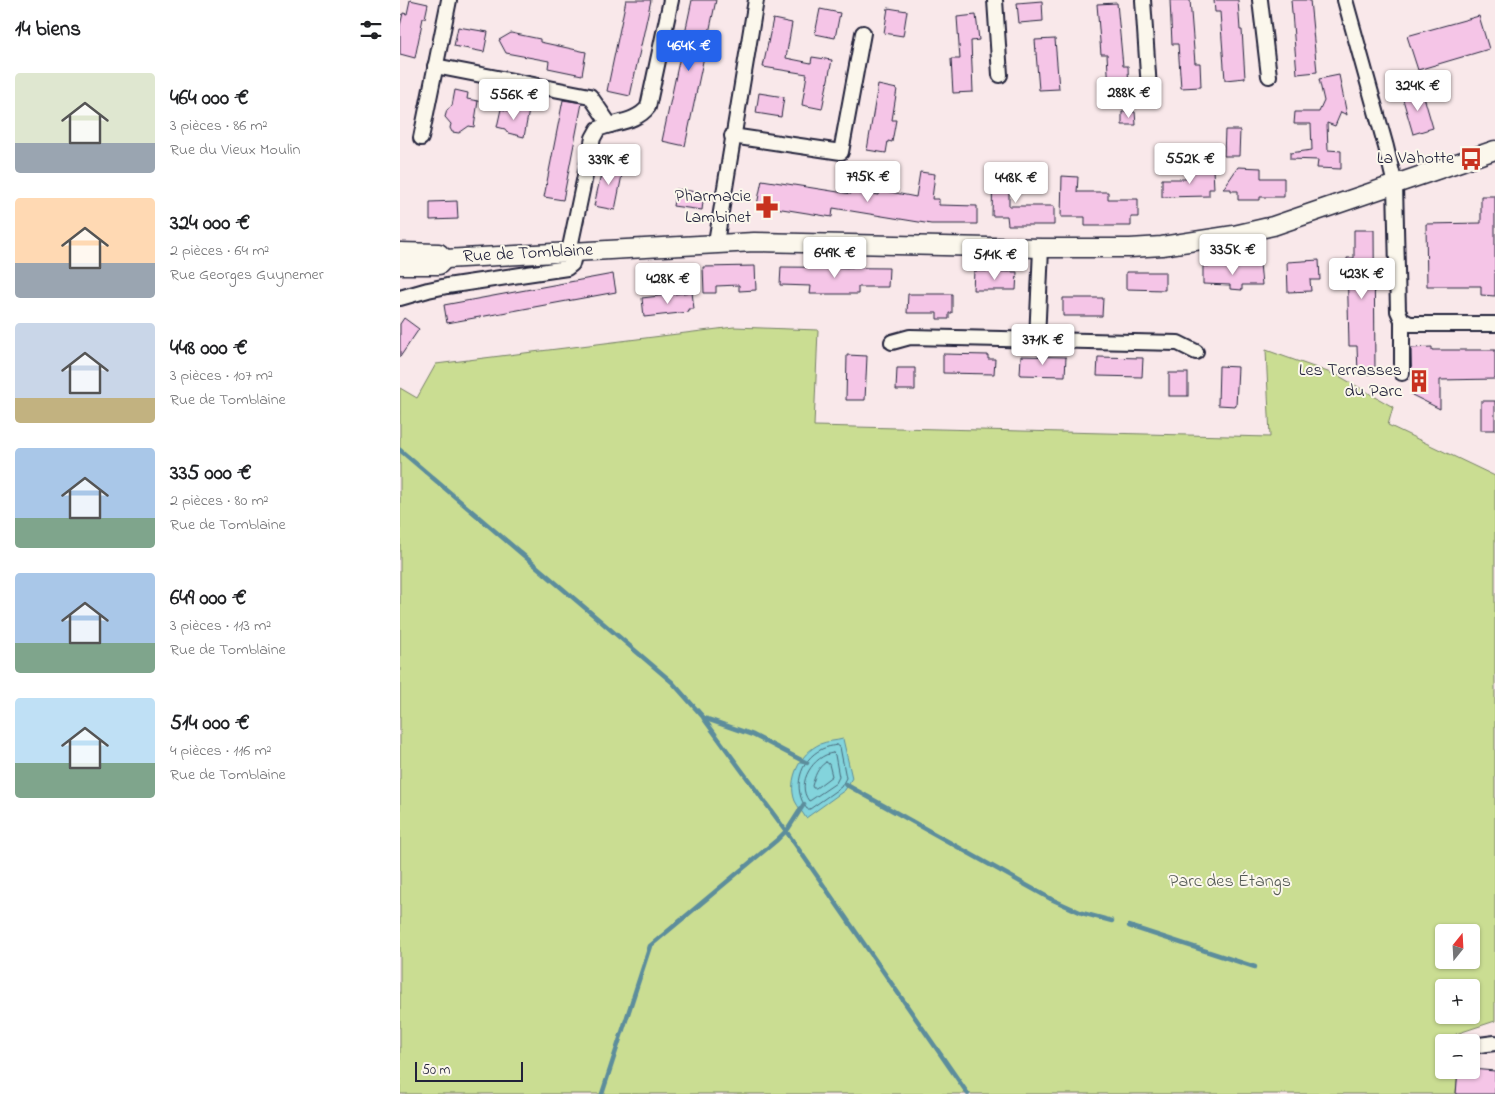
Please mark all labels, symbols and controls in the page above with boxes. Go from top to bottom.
text: 14 biens [15,15,81,45]
icon: filters [357,16,385,44]
pin: 464K € [648,30,730,72]
text: 464K € [667,34,711,58]
pin: 324K € [1377,70,1459,112]
text: 324K € [1396,74,1440,98]
pin: 288K € [1088,76,1170,119]
pin: 556K € [473,78,555,121]
text: 288K € [1108,81,1150,105]
text: 556K € [490,83,538,107]
text: 464 000 € [170,84,249,114]
icon: home [55,93,115,153]
text: 3 pièces · 86 m² [170,114,267,138]
text: Rue du Vieux Moulin [170,138,300,162]
pin: 552K € [1149,142,1231,185]
pin: 339K € [568,144,650,186]
place label: La Vahotte [1377,146,1455,172]
bus stop icon: La Vahotte [1458,146,1484,172]
text: 552K € [1165,147,1215,171]
text: 339K € [589,148,629,172]
pin: 795K € [827,160,909,203]
pin: 448K € [975,162,1057,204]
text: 795K € [846,165,890,189]
text: 448K € [995,166,1037,190]
place label: Pharmacie Lambinet [675,184,752,231]
pharmacy icon: Pharmacie Lambinet [754,194,780,220]
text: 324 000 € [170,209,250,239]
icon: home [55,218,115,278]
pin: 335K € [1192,234,1274,276]
pin: 649K € [794,236,876,279]
street label: Rue de Tomblaine [462,238,595,270]
pin: 514K € [954,238,1036,281]
text: 335K € [1210,238,1256,262]
text: 2 pièces · 64 m² [170,239,269,263]
text: 649K € [814,241,856,265]
text: 514K € [973,243,1017,267]
pin: 423K € [1321,258,1403,300]
pin: 428K € [627,262,709,305]
text: 423K € [1340,262,1384,286]
text: Rue Georges Guynemer [170,263,324,287]
text: 428K € [646,267,690,291]
pin: 371K € [1002,324,1084,366]
text: 371K € [1022,328,1064,352]
text: 448 000 € [170,334,248,364]
icon: home [55,343,115,403]
place label: Les Terrasses du Parc [1299,358,1402,405]
text: 3 pièces · 107 m² [170,364,273,388]
building icon: Les Terrasses du Parc [1406,368,1432,394]
text: Rue de Tomblaine [170,388,286,412]
text: 335 000 € [170,459,252,489]
icon: home [55,468,115,528]
text: 2 pièces · 80 m² [170,489,269,513]
text: Rue de Tomblaine [170,513,286,537]
text: 649 000 € [170,584,247,614]
icon: home [55,593,115,653]
text: 3 pièces · 113 m² [170,614,271,638]
text: Rue de Tomblaine [170,638,286,662]
text: 514 000 € [170,709,250,739]
icon: home [55,718,115,778]
text: 4 pièces · 116 m² [170,739,272,763]
text: Rue de Tomblaine [170,763,286,787]
park label: Parc des Étangs [1169,869,1291,896]
north arrow [1435,924,1480,969]
map controls [1435,924,1480,1079]
button: + [1435,979,1480,1024]
button: − [1435,1034,1480,1079]
scale bar [415,1059,522,1082]
text: 50 m [422,1060,450,1081]

